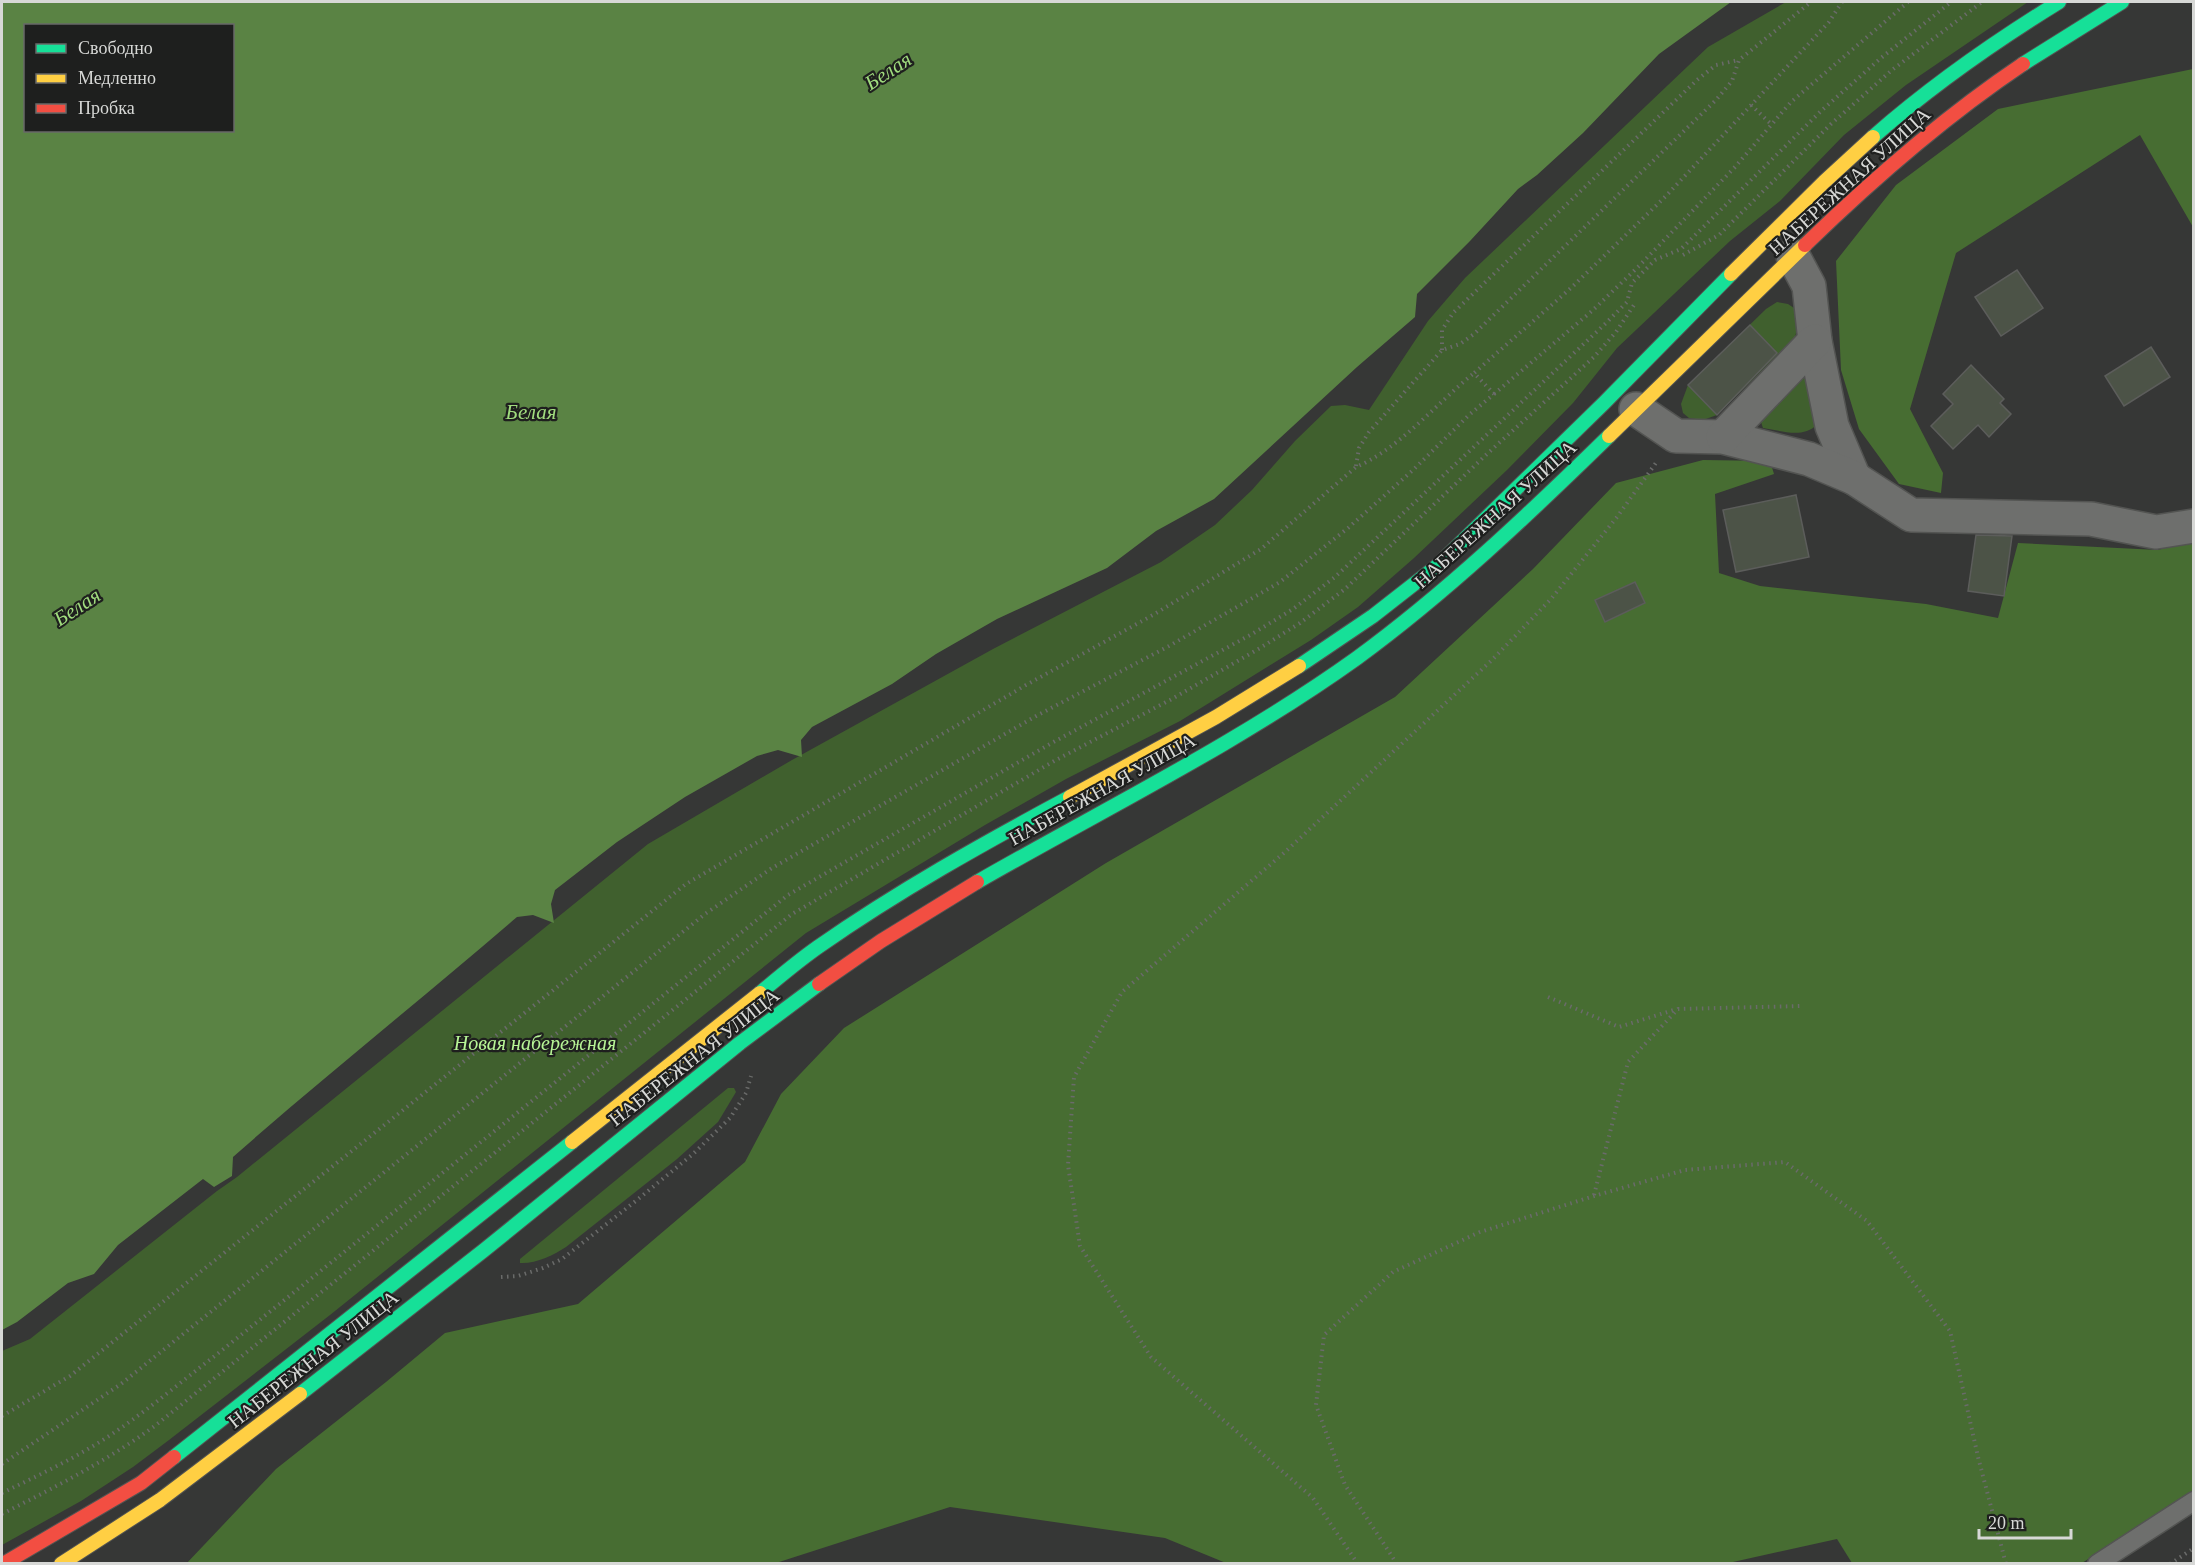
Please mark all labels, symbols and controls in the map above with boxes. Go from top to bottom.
legend [24,24,234,132]
text: Свободно [78,38,153,58]
water label: Белая [859,47,916,95]
text: Медленно [78,68,156,88]
text: Пробка [78,98,135,118]
street label: НАБЕРЕЖНАЯ УЛИЦА [1764,102,1935,260]
water label: Белая [505,400,556,424]
street label: НАБЕРЕЖНАЯ УЛИЦА [1410,435,1581,593]
water label: Белая [48,583,105,631]
street label: НАБЕРЕЖНАЯ УЛИЦА [1005,728,1200,850]
street label: НАБЕРЕЖНАЯ УЛИЦА [605,983,785,1131]
park label: Новая набережная [453,1032,616,1055]
street label: НАБЕРЕЖНАЯ УЛИЦА [224,1285,404,1433]
scale bar [1979,1502,2070,1540]
text: 20 m [1988,1513,2025,1533]

